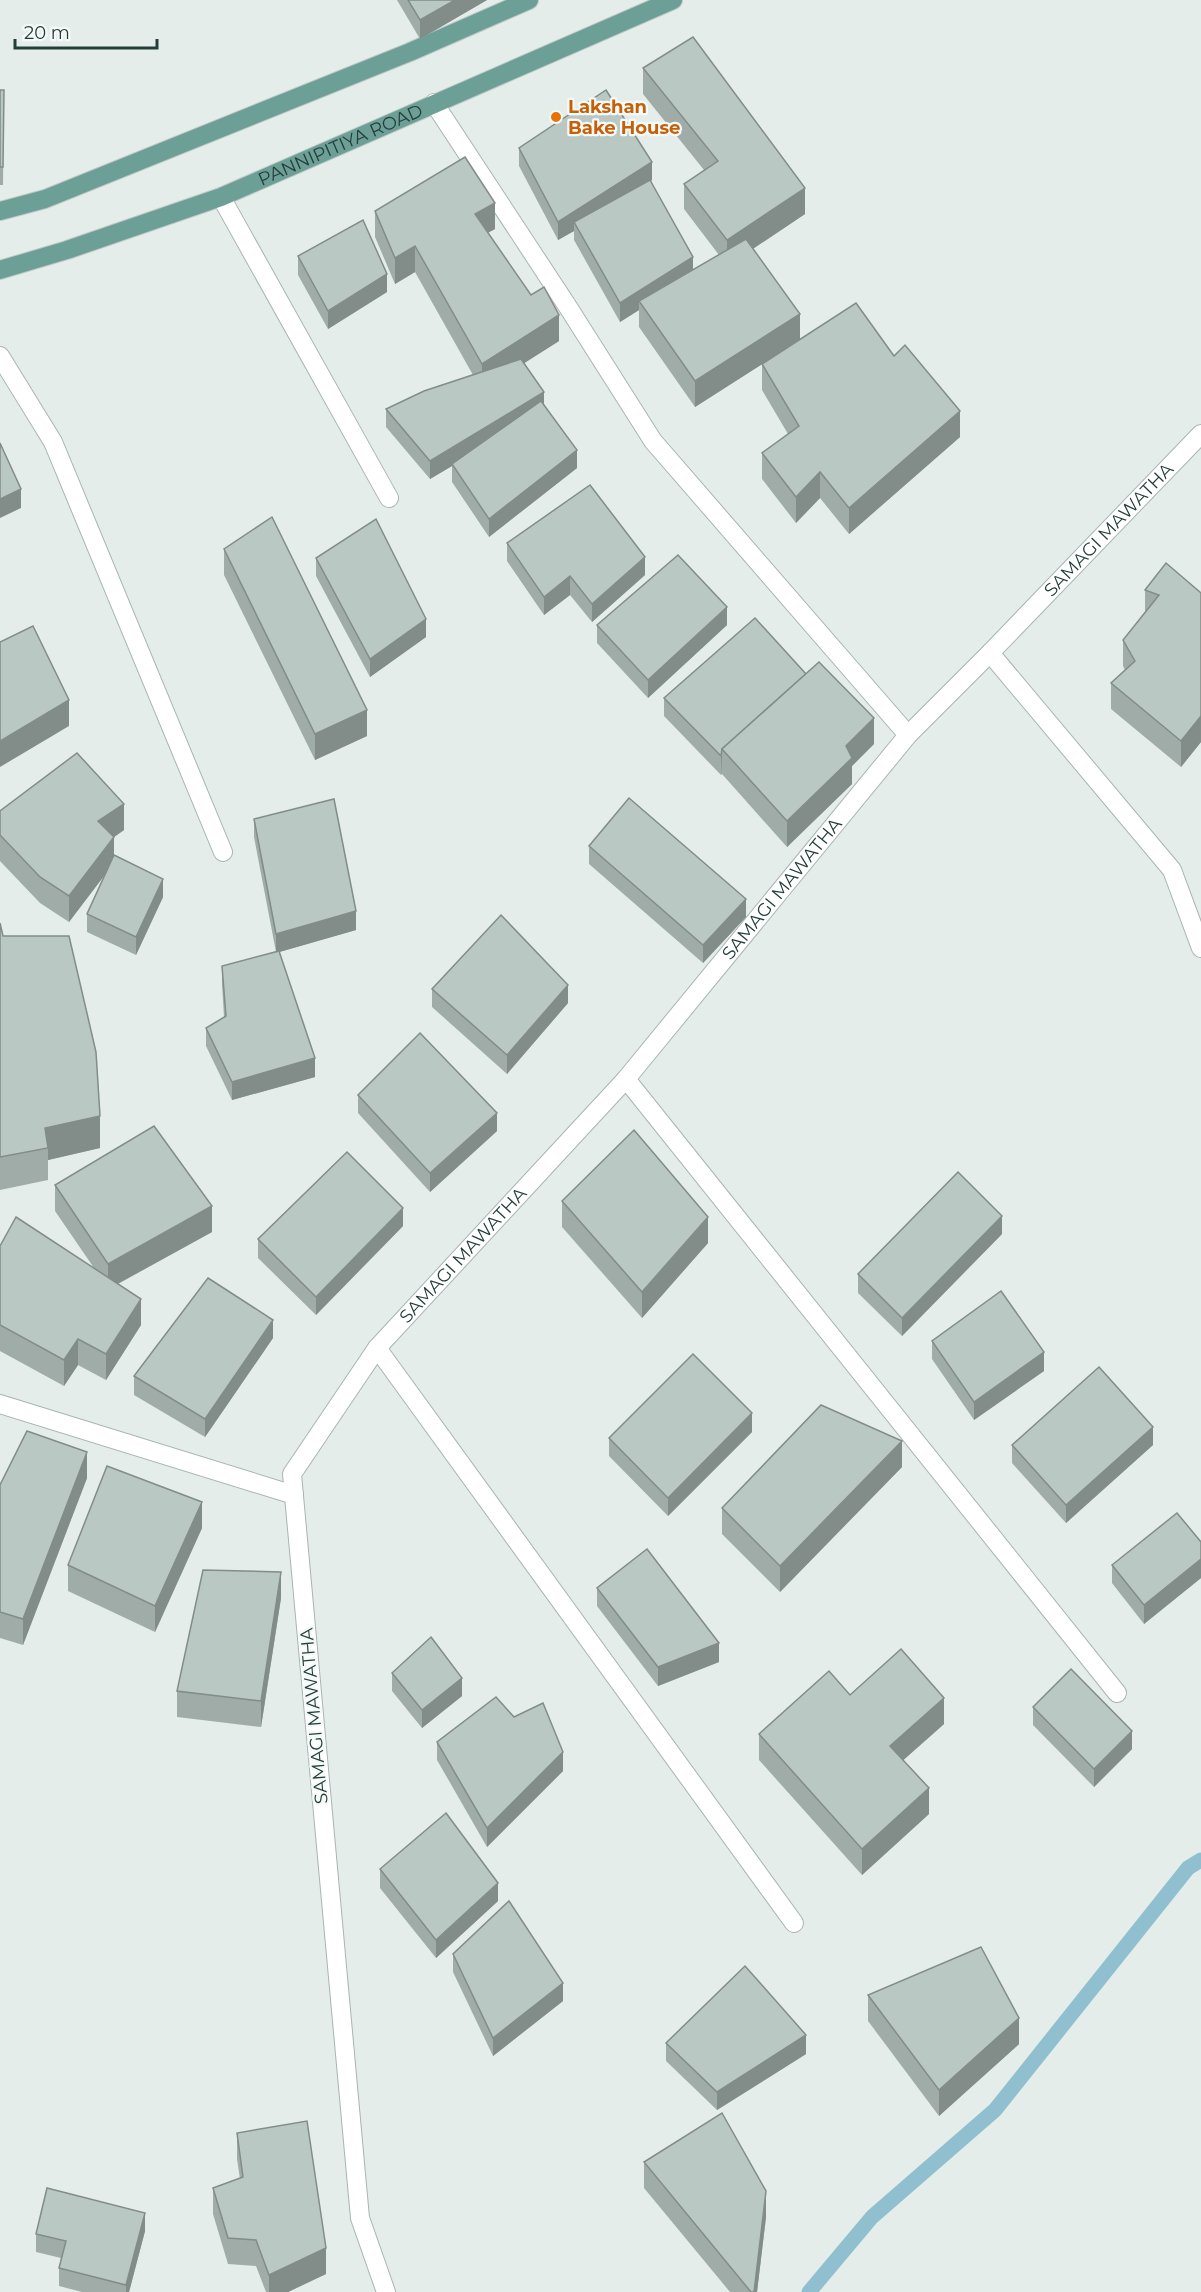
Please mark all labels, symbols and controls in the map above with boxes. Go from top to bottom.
scale bar [15,12,158,50]
text: 20 m [24,22,70,44]
place label: Lakshan Bake House [568,96,680,139]
street label: PANNIPITIYA ROAD [255,99,426,190]
marker: Lakshan Bake House [549,110,563,124]
street label: SAMAGI MAWATHA [1039,458,1178,601]
street label: SAMAGI MAWATHA [717,813,847,964]
street label: SAMAGI MAWATHA [395,1183,531,1328]
street label: SAMAGI MAWATHA [295,1627,333,1805]

